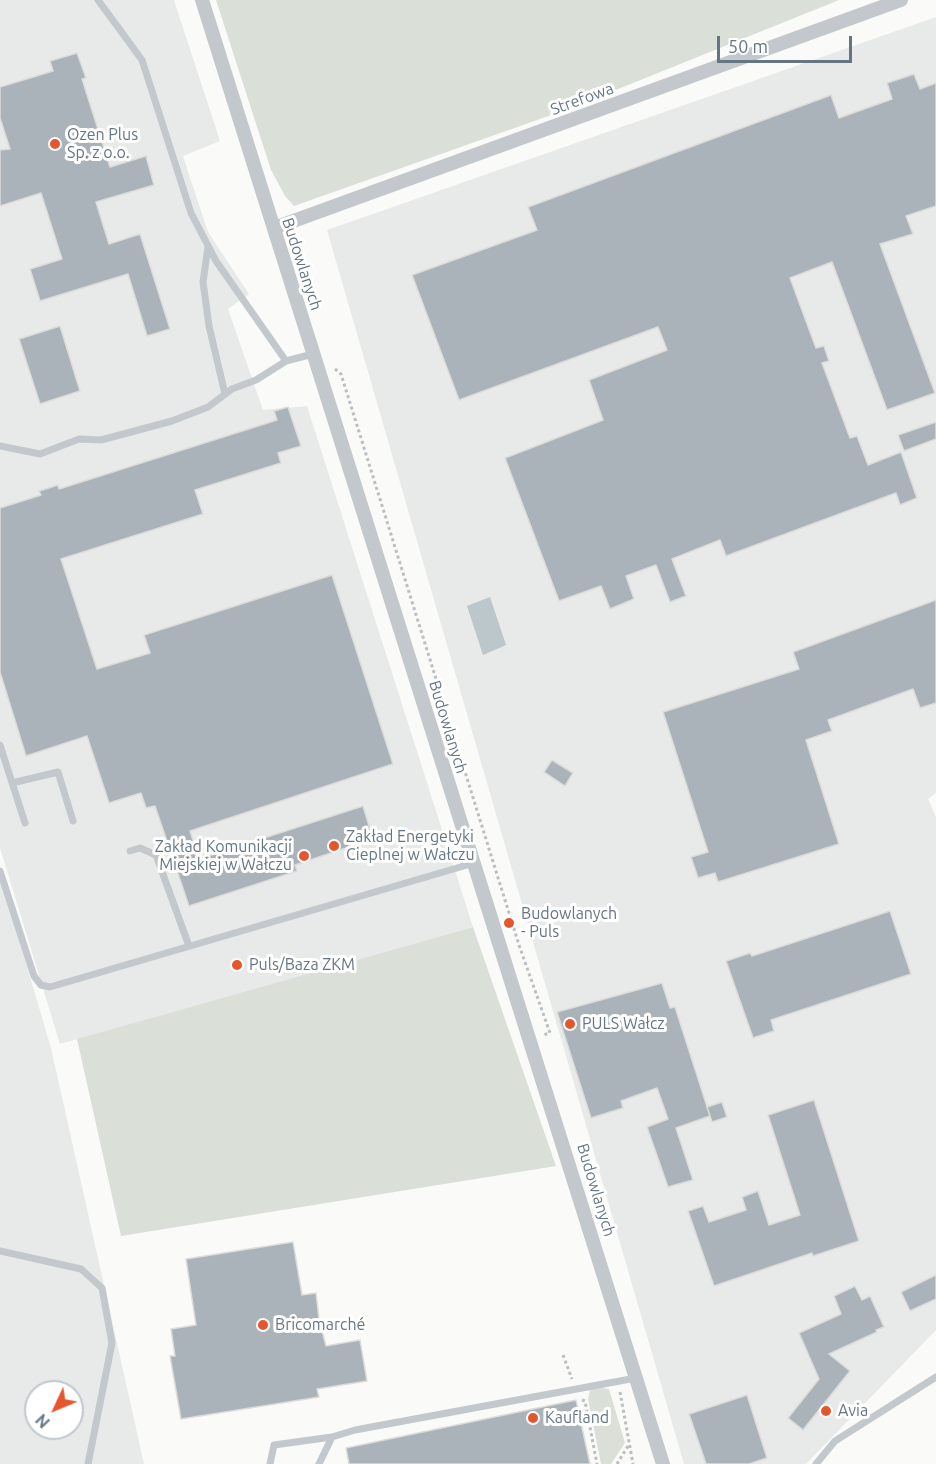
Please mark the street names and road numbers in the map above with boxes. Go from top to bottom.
street label: Strefowa [548,79,616,119]
street label: Budowlanych [278,215,326,313]
street label: Budowlanych [425,678,471,776]
street label: Budowlanych [573,1141,619,1239]

